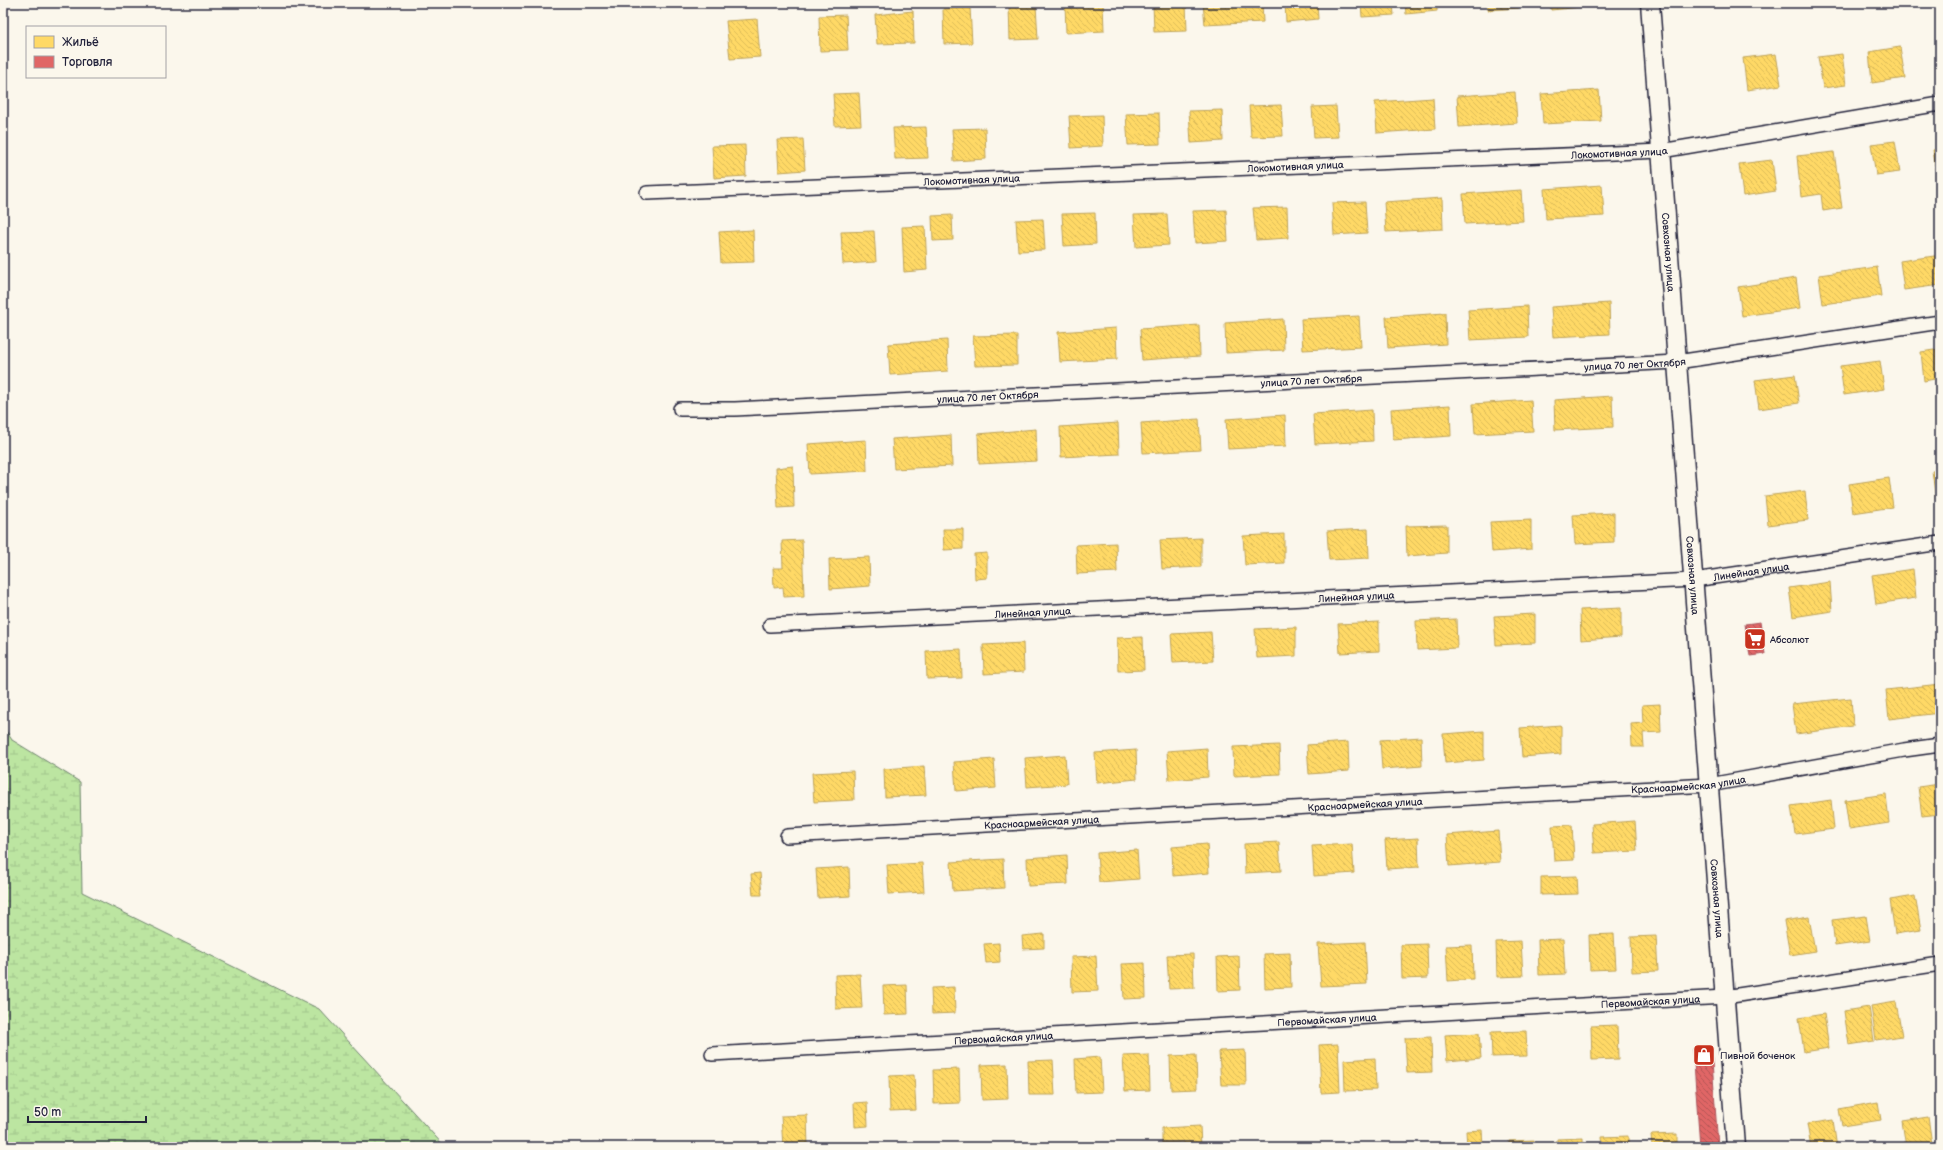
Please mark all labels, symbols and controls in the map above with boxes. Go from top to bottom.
legend [26,26,166,78]
text: Жильё [62,35,99,50]
text: Торговля [62,55,113,70]
street label: Локомотивная улица [1570,145,1669,162]
street label: Локомотивная улица [1246,159,1344,175]
street label: Локомотивная улица [922,173,1020,189]
street label: Совхозная улица [1659,212,1677,292]
street label: улица 70 лет Октября [1584,356,1687,374]
street label: улица 70 лет Октября [1260,373,1363,390]
street label: улица 70 лет Октября [937,389,1039,406]
street label: Совхозная улица [1683,536,1701,615]
street label: Линейная улица [1712,561,1790,584]
street label: Линейная улица [1317,590,1395,605]
street label: Линейная улица [993,605,1071,621]
supermarket icon: Абсолют [1742,626,1768,652]
place label: Абсолют [1769,634,1810,646]
street label: Красноармейская улица [1631,773,1747,796]
street label: Красноармейская улица [1307,796,1423,814]
street label: Красноармейская улица [984,814,1100,832]
street label: Совхозная улица [1707,859,1725,939]
street label: Первомайская улица [1601,993,1701,1011]
street label: Первомайская улица [1277,1012,1377,1029]
street label: Первомайская улица [954,1030,1054,1047]
shop icon: Пивной боченок [1691,1042,1717,1068]
place label: Пивной боченок [1720,1050,1796,1062]
scale bar [28,1098,146,1124]
text: 50 m [34,1105,61,1120]

